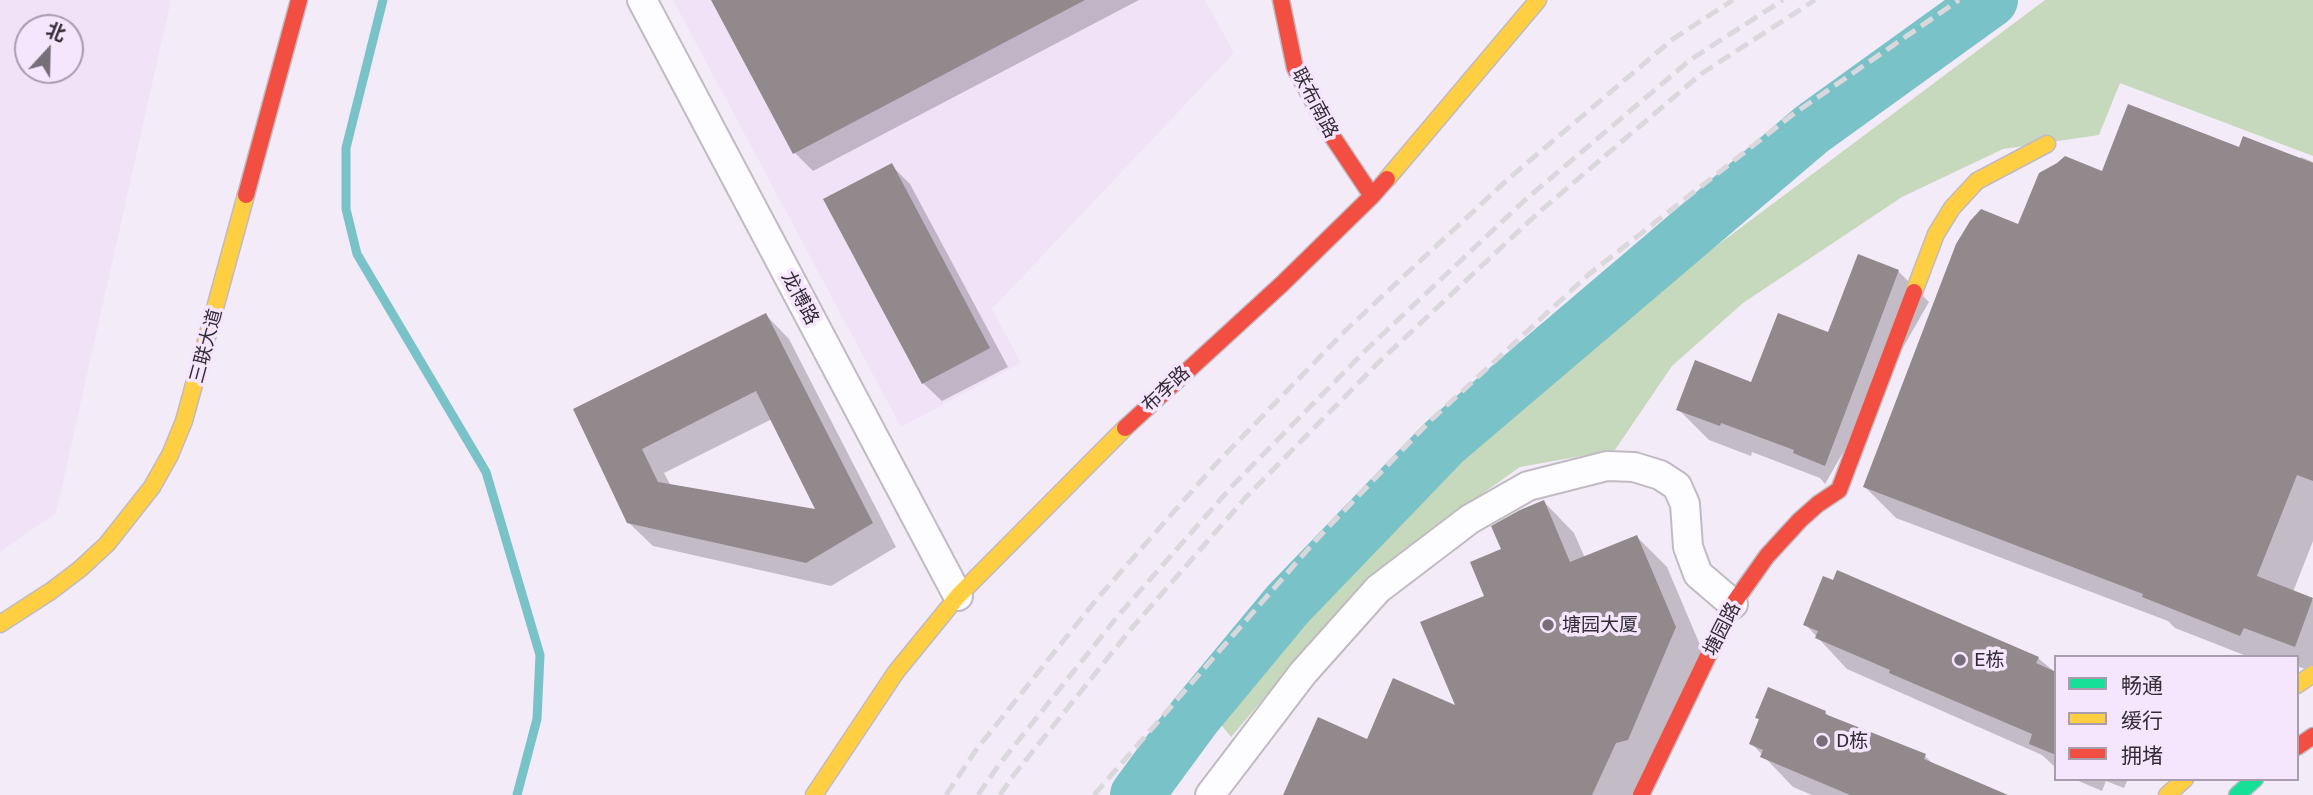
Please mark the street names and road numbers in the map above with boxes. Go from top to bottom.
street label: 联布南路 [1287,64,1343,142]
street label: 龙博路 [777,267,823,329]
street label: 三联大道 [185,306,227,386]
street label: 布李路 [1137,361,1195,417]
street label: 塘园路 [1699,598,1745,660]

